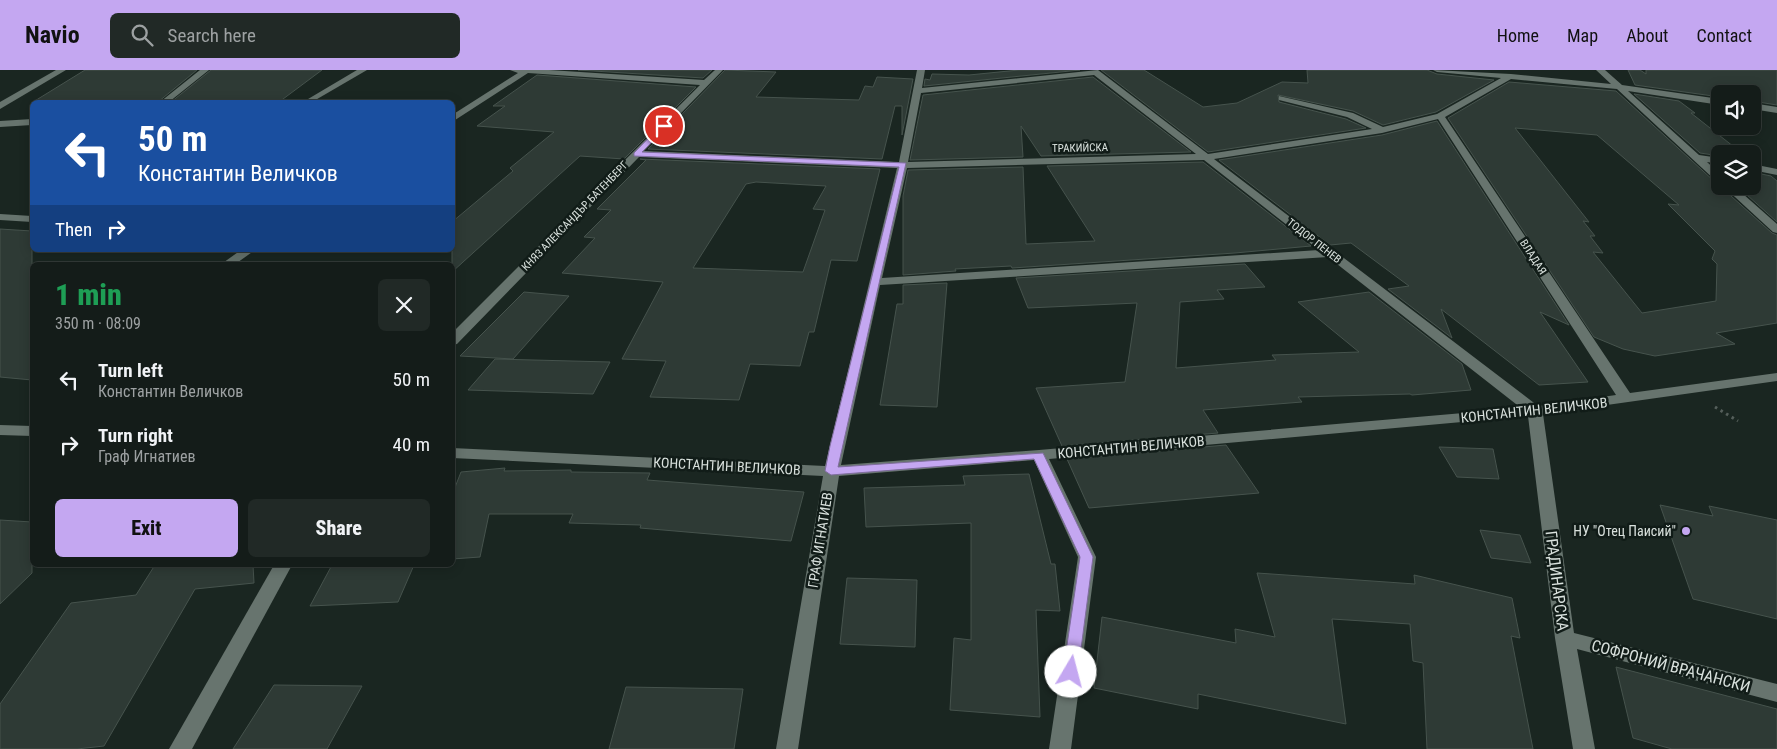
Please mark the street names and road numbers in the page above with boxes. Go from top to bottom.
street label: ТРАКИЙСКА [1052,141,1109,155]
street label: КНЯЗ АЛЕКСАНДЪР БАТЕНБЕРГ [519,158,631,274]
street label: ТОДОР ПЕНЕВ [1284,216,1344,266]
street label: ВЛАДАЯ [1517,237,1549,277]
street label: КОНСТАНТИН ВЕЛИЧКОВ [1460,394,1608,426]
street label: КОНСТАНТИН ВЕЛИЧКОВ [1057,433,1205,461]
street label: КОНСТАНТИН ВЕЛИЧКОВ [653,454,801,478]
street label: ГРАФ ИГНАТИЕВ [805,491,835,589]
street label: ГРАДИНАРСКА [1541,530,1573,632]
street label: СОФРОНИЙ ВРАЧАНСКИ [1590,636,1752,696]

